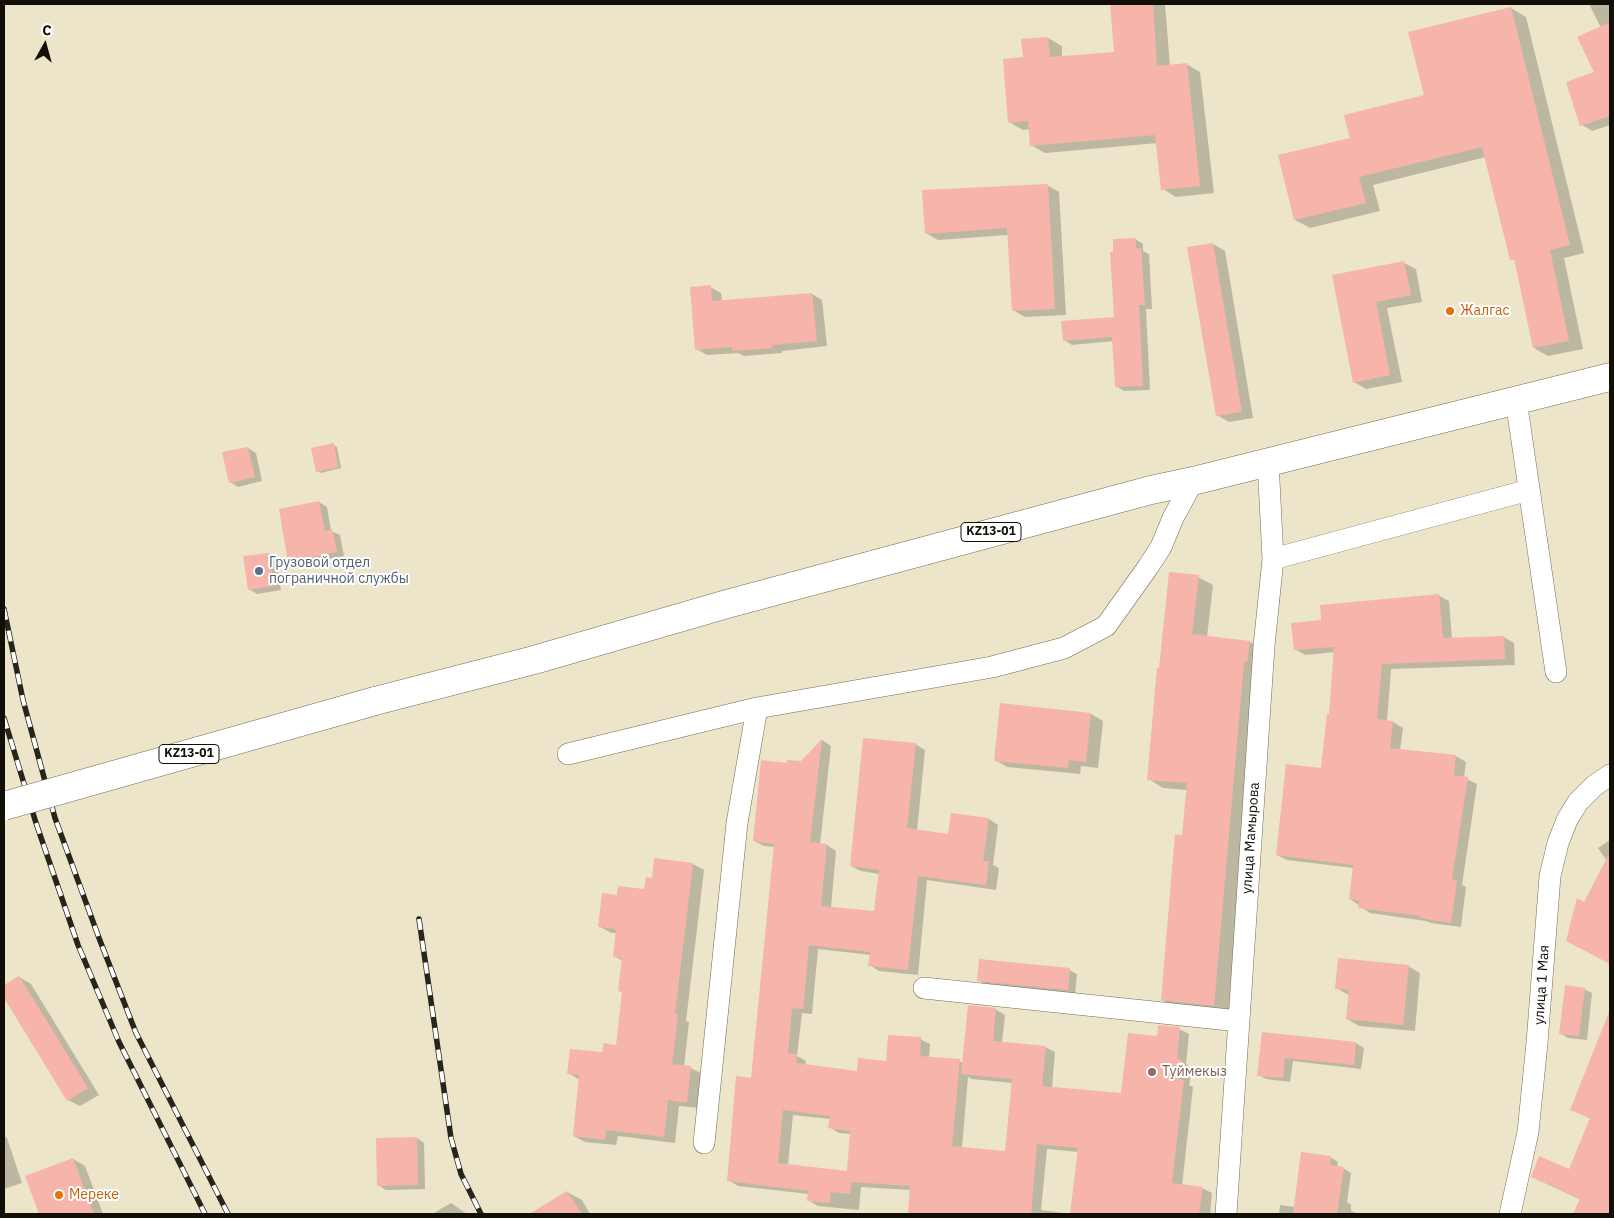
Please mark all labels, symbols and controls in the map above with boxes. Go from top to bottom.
north arrow [20,20,70,70]
text: С [41,21,52,40]
place label: Жалгас [1460,303,1510,319]
marker: Жалгас [1444,305,1456,317]
road number: KZ13-01 [961,522,1021,542]
place label: Грузовой отдел пограничной службы [269,555,409,588]
marker: Грузовой отдел пограничной службы [253,565,265,577]
road number: KZ13-01 [159,744,219,764]
street label: улица Мамырова [1239,782,1263,894]
street label: улица 1 Мая [1531,944,1553,1026]
place label: Туймекыз [1162,1064,1227,1080]
marker: Туймекыз [1146,1066,1158,1078]
place label: Мереке [69,1187,119,1203]
marker: Мереке [53,1189,65,1201]

